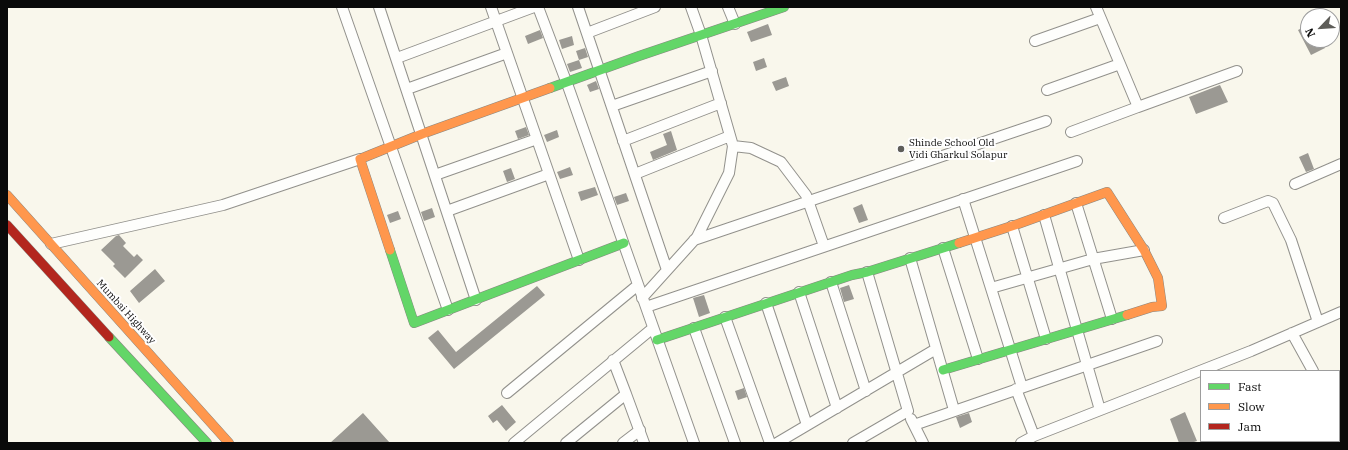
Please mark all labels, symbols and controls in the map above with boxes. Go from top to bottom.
north arrow [1300,8,1340,48]
text: N [1302,26,1318,40]
place label: Shinde School Old Vidi Gharkul Solapur [909,137,1007,160]
marker: Shinde School Old Vidi Gharkul Solapur [896,144,906,154]
street label: Mumbai Highway [94,277,158,347]
legend [1200,370,1340,442]
text: Fast [1238,379,1262,394]
text: Slow [1238,399,1265,414]
text: Jam [1238,419,1261,434]

